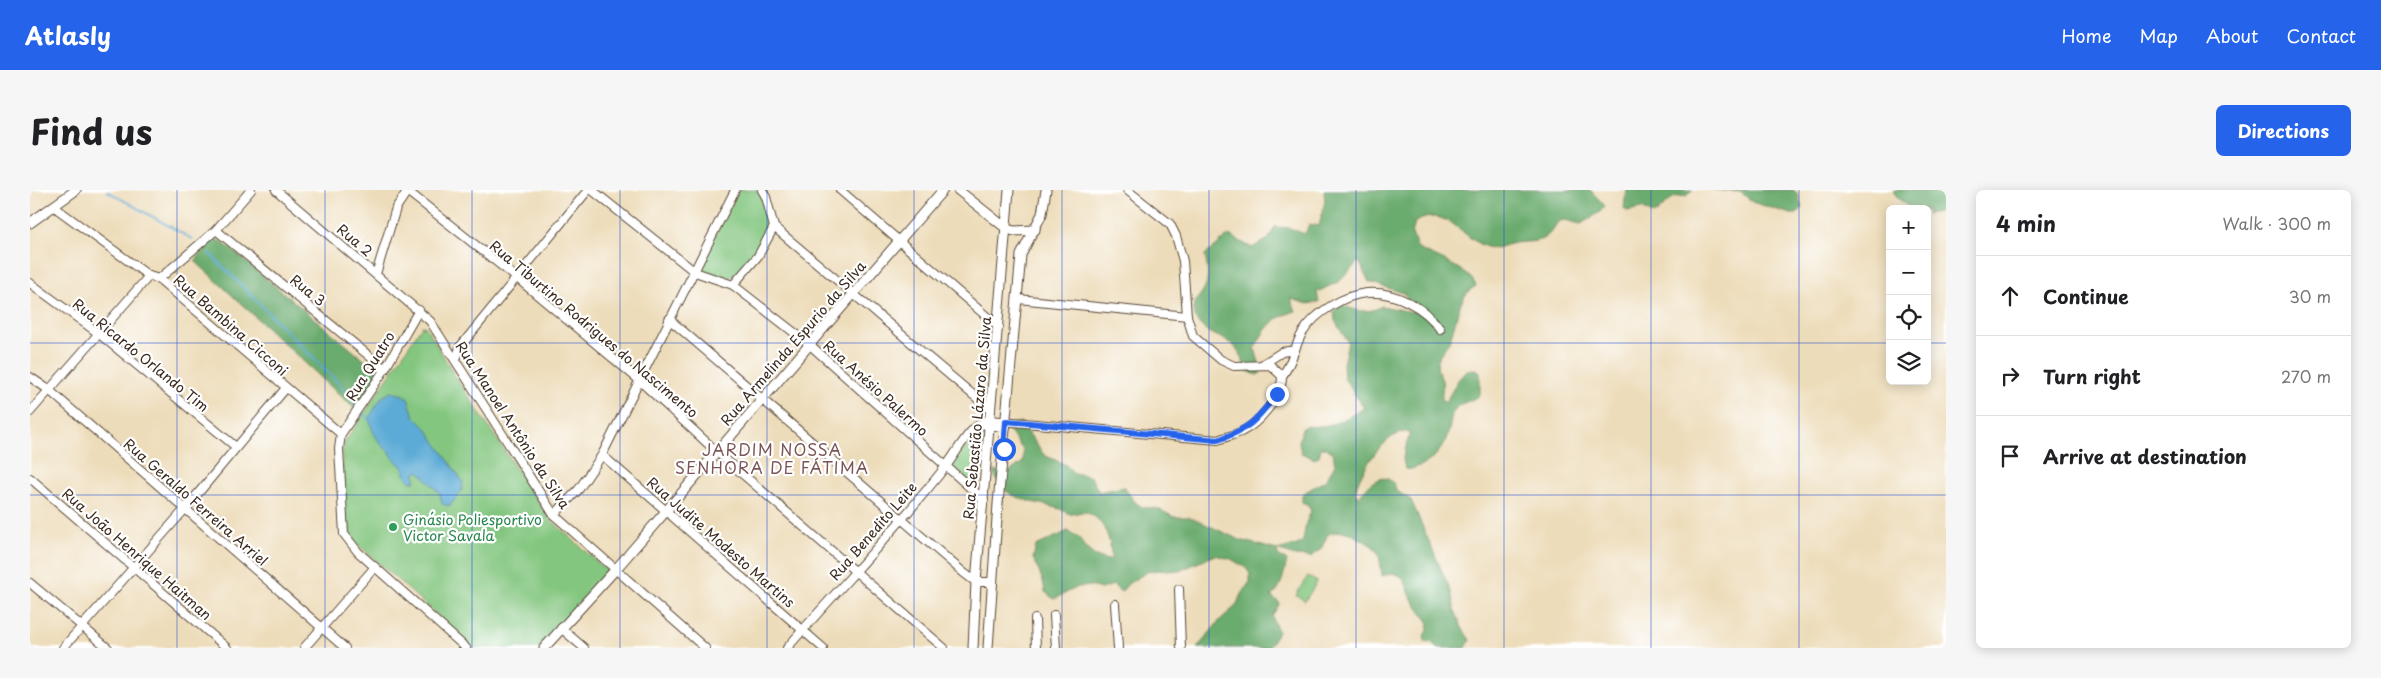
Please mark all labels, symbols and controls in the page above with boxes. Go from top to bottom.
text: Atlasly [25,17,111,53]
text: Home [2061,22,2111,49]
text: Map [2139,22,2178,49]
text: About [2206,22,2258,49]
text: Contact [2286,22,2356,49]
text: Find us [30,104,152,157]
button: Directions [2216,105,2351,156]
map controls [1886,205,1931,385]
button: + [1886,205,1931,250]
text: 4 min [1996,207,2056,239]
text: Walk · 300 m [2222,211,2331,235]
street label: Rua 2 [333,219,377,261]
street label: Rua Tiburtino Rodrigues do Nascimento [485,235,703,423]
button: − [1886,250,1931,295]
street label: Rua Armelinda Espurio da Silva [715,256,871,430]
street label: Rua Bambina Cicconi [169,269,293,381]
street label: Rua 3 [286,269,330,311]
icon: ahead [1996,282,2024,310]
text: Continue [2043,282,2129,310]
text: 30 m [2289,284,2331,308]
street label: Rua Ricardo Orlando Tim [68,293,214,417]
button: locate [1886,295,1931,340]
street label: Rua Sebastião Lázaro da Silva [958,315,996,520]
street label: Rua Quatro [340,327,400,405]
street label: Rua Anésio Palermo [819,335,933,441]
street label: Rua Manoel Antônio da Silva [451,337,575,513]
button: layers [1886,340,1931,385]
icon: right [1996,362,2024,390]
text: Turn right [2043,362,2141,390]
text: 270 m [2281,364,2331,388]
route end [1266,383,1289,406]
street label: Rua Geraldo Ferreira Arriel [119,433,273,571]
district label: JARDIM NOSSA SENHORA DE FÁTIMA [675,437,869,479]
route start [993,438,1016,461]
icon: arrive [1996,442,2024,470]
text: Arrive at destination [2043,442,2247,470]
street label: Rua Judite Modesto Martins [643,472,799,612]
street label: Rua Benedito Leite [824,477,922,585]
street label: Rua João Henrique Haitman [58,483,216,625]
place label: Ginásio Poliesportivo Victor Savala [403,509,542,546]
marker: Ginásio Poliesportivo Victor Savala [387,521,399,533]

